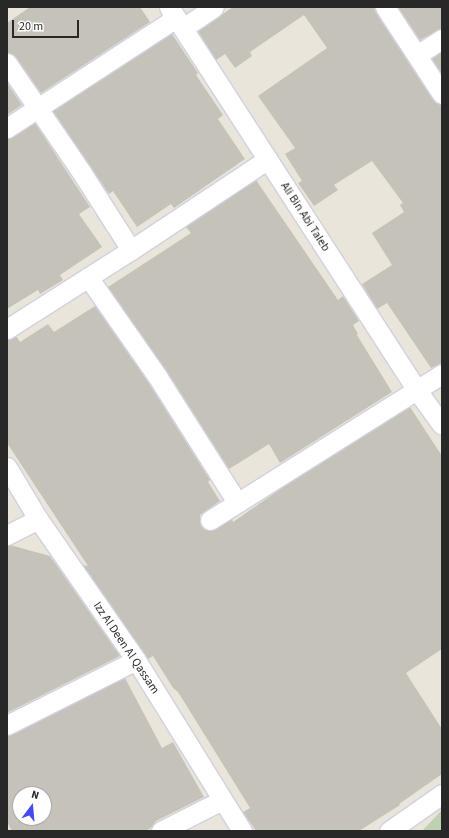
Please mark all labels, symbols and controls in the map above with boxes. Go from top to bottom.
scale bar [14,12,81,38]
text: 20 m [19,18,43,35]
street label: Ali Bin Abi Taleb [277,180,333,254]
street label: Izz Al Deen Al Qassam [90,599,162,697]
north arrow [12,786,52,826]
text: N [30,787,41,803]

